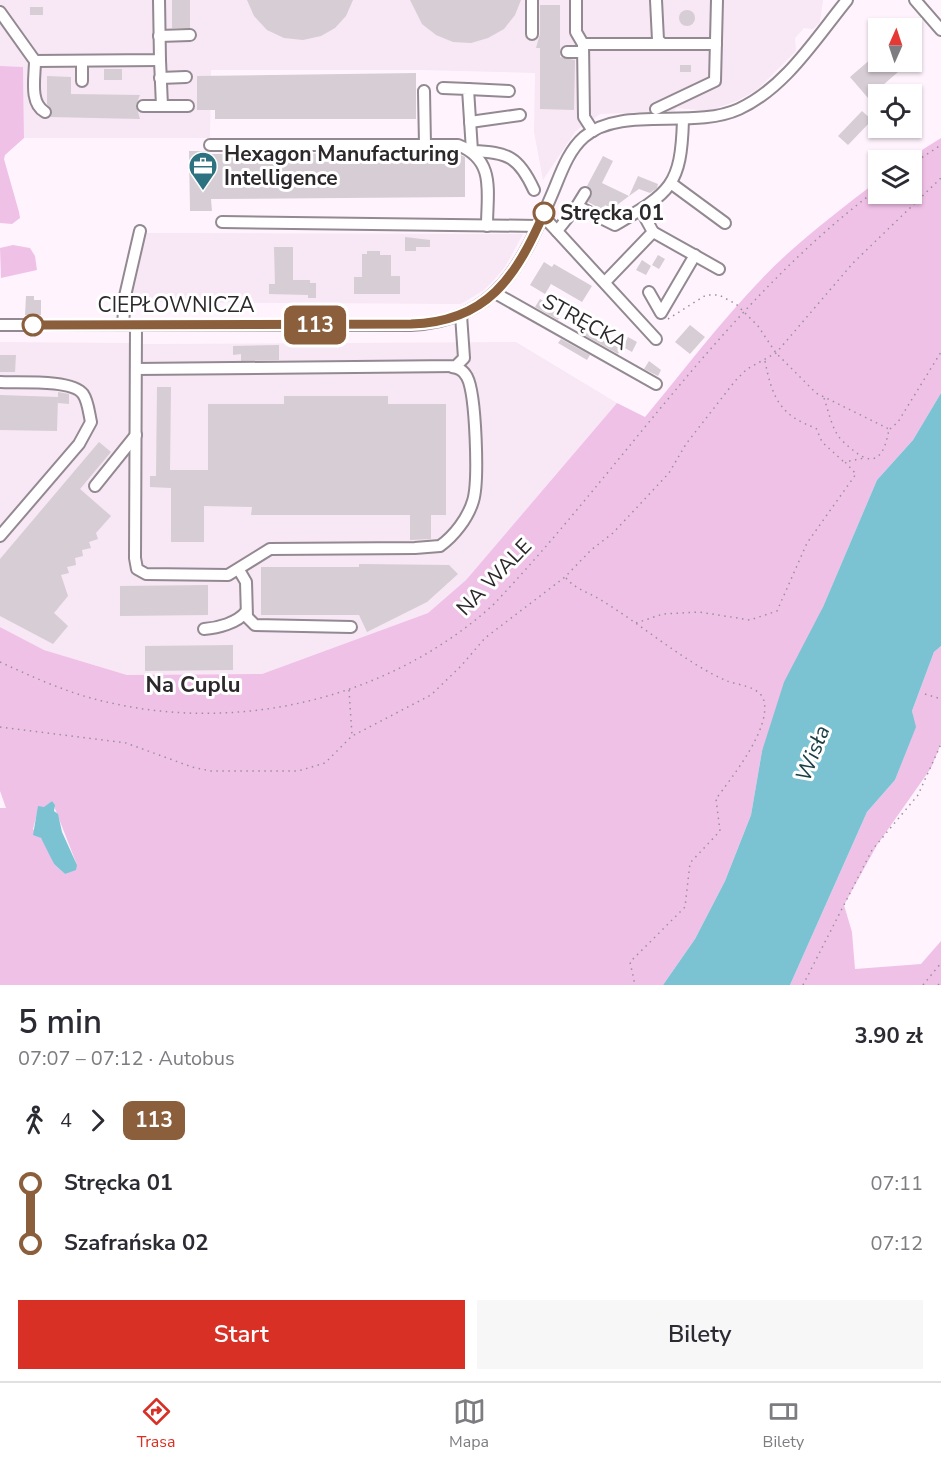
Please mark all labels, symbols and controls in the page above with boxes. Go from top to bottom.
north arrow [868,18,922,72]
map controls [868,18,922,204]
button: locate [868,84,922,138]
place label: Hexagon Manufacturing Intelligence [224,140,459,192]
office icon: Hexagon Manufacturing Intelligence [187,150,219,192]
button: layers [868,150,922,204]
place label: Stręcka 01 [560,199,664,227]
marker: Stręcka 01 [533,202,555,224]
street label: STRĘCKA [537,287,633,357]
street label: CIEPŁOWNICZA [98,291,254,319]
line badge: 113 [280,306,350,344]
text: 113 [296,311,334,339]
unlabelled marker [22,314,44,336]
street label: NA WALE [450,532,538,622]
district label: Na Cuplu [146,670,240,700]
water label: Wisła [789,721,837,786]
text: 5 min [18,1000,102,1045]
text: 3.90 zł [855,1021,923,1051]
text: 07:07 – 07:12 · Autobus [18,1045,235,1072]
icon: walk [18,1104,51,1137]
icon: forward [81,1104,114,1137]
text: 113 [135,1106,173,1134]
text: 4 [60,1107,72,1134]
text: Stręcka 01 [64,1168,173,1198]
text: 07:11 [870,1170,923,1197]
text: Szafrańska 02 [64,1228,208,1258]
text: 07:12 [870,1230,923,1257]
button: Start [18,1300,465,1369]
button: Bilety [477,1300,923,1369]
tab: Trasa [137,1395,176,1453]
tab: Mapa [449,1395,489,1453]
tab: Bilety [763,1395,804,1453]

